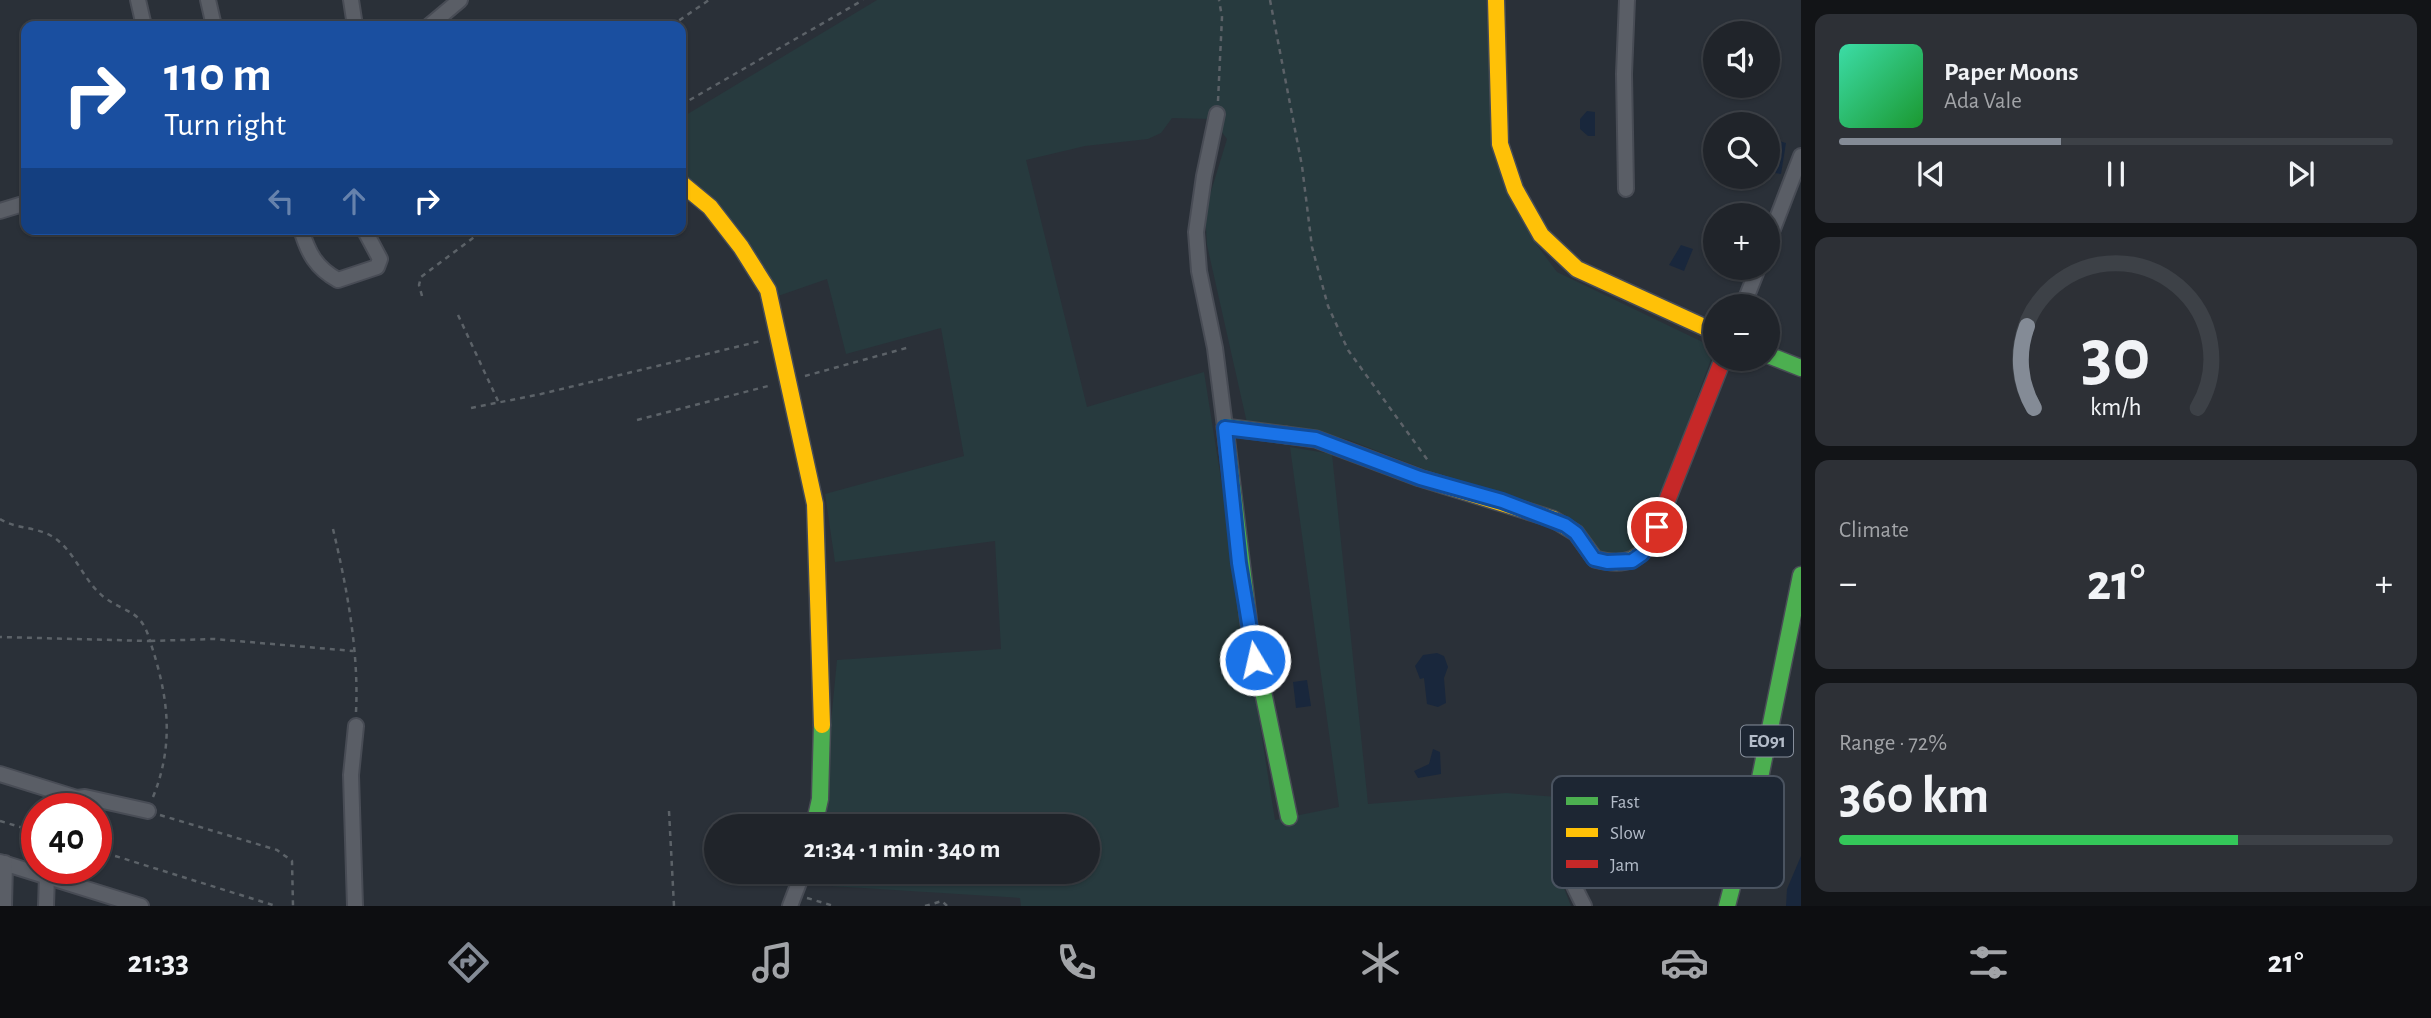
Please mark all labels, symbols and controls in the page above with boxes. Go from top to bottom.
map controls [1703,21,1780,371]
button: sound [1703,21,1780,98]
icon: right [49,49,140,140]
text: 110 m [164,51,272,100]
text: Paper Moons [1944,59,2079,85]
text: Ada Vale [1944,90,2022,113]
text: Turn right [164,109,286,141]
button: search [1703,112,1780,189]
icon: previous [1912,155,1950,193]
icon: pause [2097,155,2135,193]
icon: next [2282,155,2320,193]
icon: left [262,182,300,220]
icon: ahead [335,182,373,220]
icon: right [408,182,446,220]
button: + [1703,203,1780,280]
button: − [1703,294,1780,371]
text: 30 [2081,320,2151,393]
text: km/h [2090,394,2142,419]
pin [1627,497,1687,557]
icon: arrive [1638,508,1676,546]
text: Climate [1839,519,1909,542]
text: 21° [2087,557,2145,609]
text: − [1839,565,1857,603]
text: + [2375,565,2393,603]
position arrow [1218,623,1292,697]
road number: ΕΟ91 [1741,726,1793,756]
text: Range · 72% [1839,732,1947,755]
text: 360 km [1839,770,1989,822]
legend [1552,776,1784,888]
speed limit sign: 40 [21,793,112,884]
text: Fast [1610,793,1640,812]
text: Slow [1610,824,1646,843]
text: 21:34 · 1 min · 340 m [803,836,1001,862]
text: Jam [1610,856,1639,875]
icon: directions [444,938,493,987]
icon: music [748,938,797,987]
icon: phone [1052,938,1101,987]
icon: climate [1356,938,1405,987]
icon: car [1660,938,1709,987]
icon: filters [1964,938,2013,987]
text: 21:33 [127,946,189,978]
text: 21° [2268,946,2304,978]

